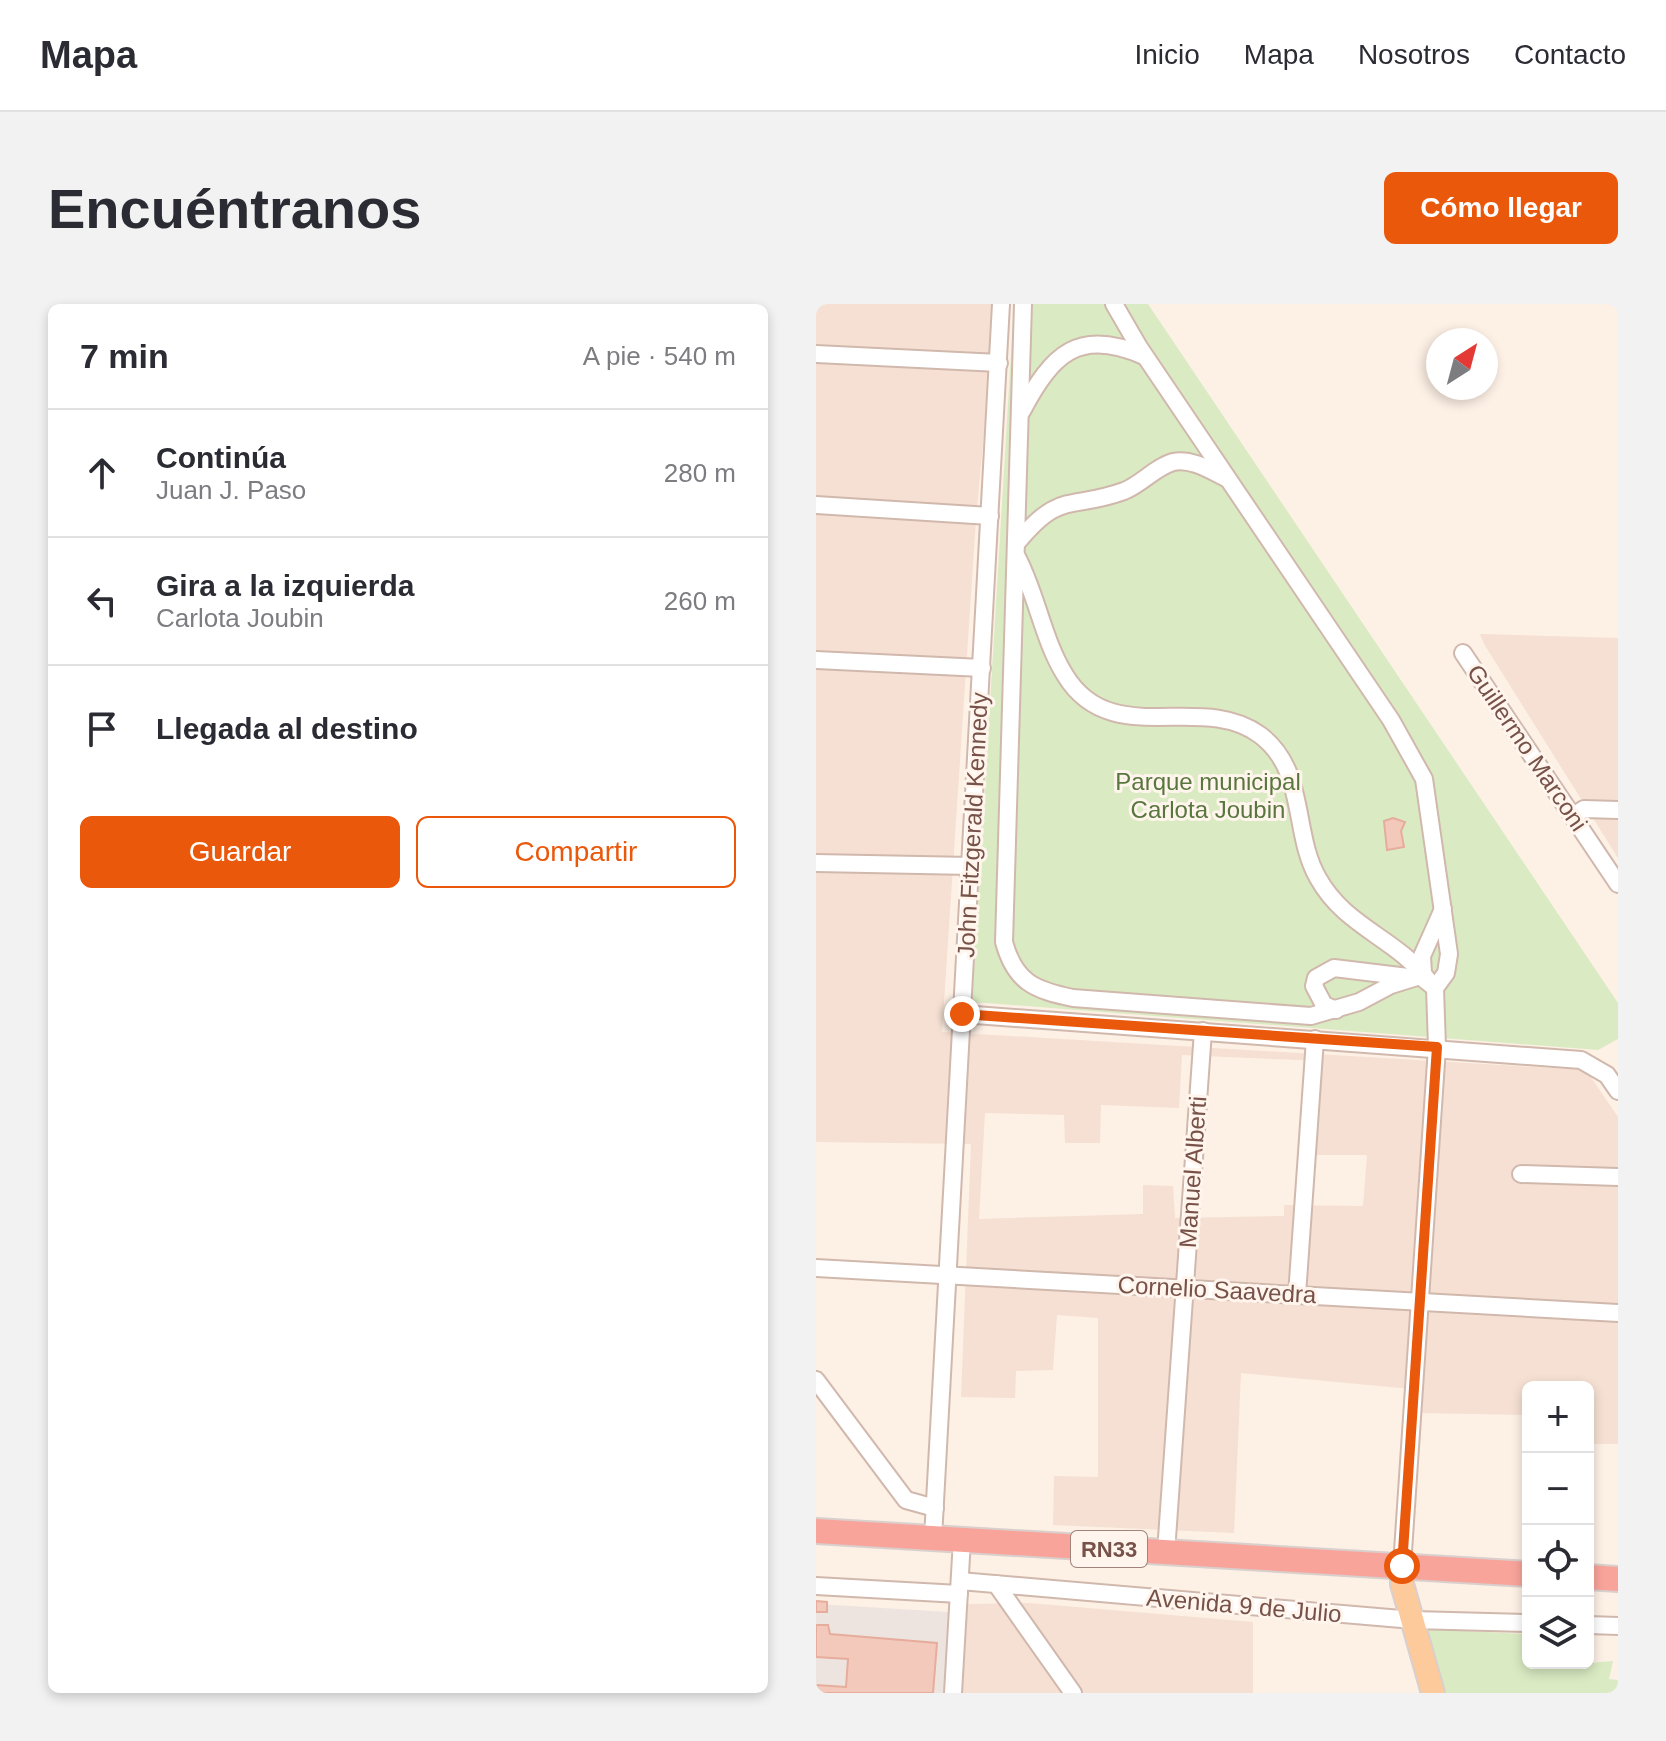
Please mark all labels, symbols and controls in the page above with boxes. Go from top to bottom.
text: Mapa [40,34,137,76]
text: Inicio [1134,39,1200,70]
text: Mapa [1244,39,1314,70]
text: Nosotros [1358,39,1470,70]
text: Contacto [1514,39,1626,70]
button: Cómo llegar [1384,172,1618,244]
text: Encuéntranos [48,177,421,240]
north arrow [1426,328,1498,400]
text: 7 min [80,337,169,375]
text: A pie · 540 m [583,341,736,371]
text: Continúa [156,441,286,474]
icon: ahead [80,451,124,495]
text: 280 m [664,458,736,488]
text: Juan J. Paso [156,475,306,505]
text: Gira a la izquierda [156,569,414,602]
icon: left [80,579,124,623]
text: 260 m [664,586,736,616]
text: Carlota Joubin [156,603,324,633]
street label: Guillermo Marconi [1462,659,1593,836]
street label: John Fitzgerald Kennedy [952,692,993,958]
icon: arrive [80,707,124,751]
text: Llegada al destino [156,712,418,745]
park label: Parque municipal Carlota Joubin [1115,768,1301,823]
button: Guardar [80,816,400,888]
button: Compartir [416,816,736,888]
route end [944,996,980,1032]
street label: Manuel Alberti [1174,1095,1211,1249]
street label: Cornelio Saavedra [1117,1271,1318,1308]
map controls [1522,1381,1594,1669]
button: + [1522,1381,1594,1453]
button: − [1522,1453,1594,1525]
button: locate [1522,1525,1594,1597]
road number: RN33 [1071,1531,1147,1567]
route start [1384,1548,1420,1584]
street label: Avenida 9 de Julio [1145,1584,1343,1627]
button: layers [1522,1597,1594,1669]

